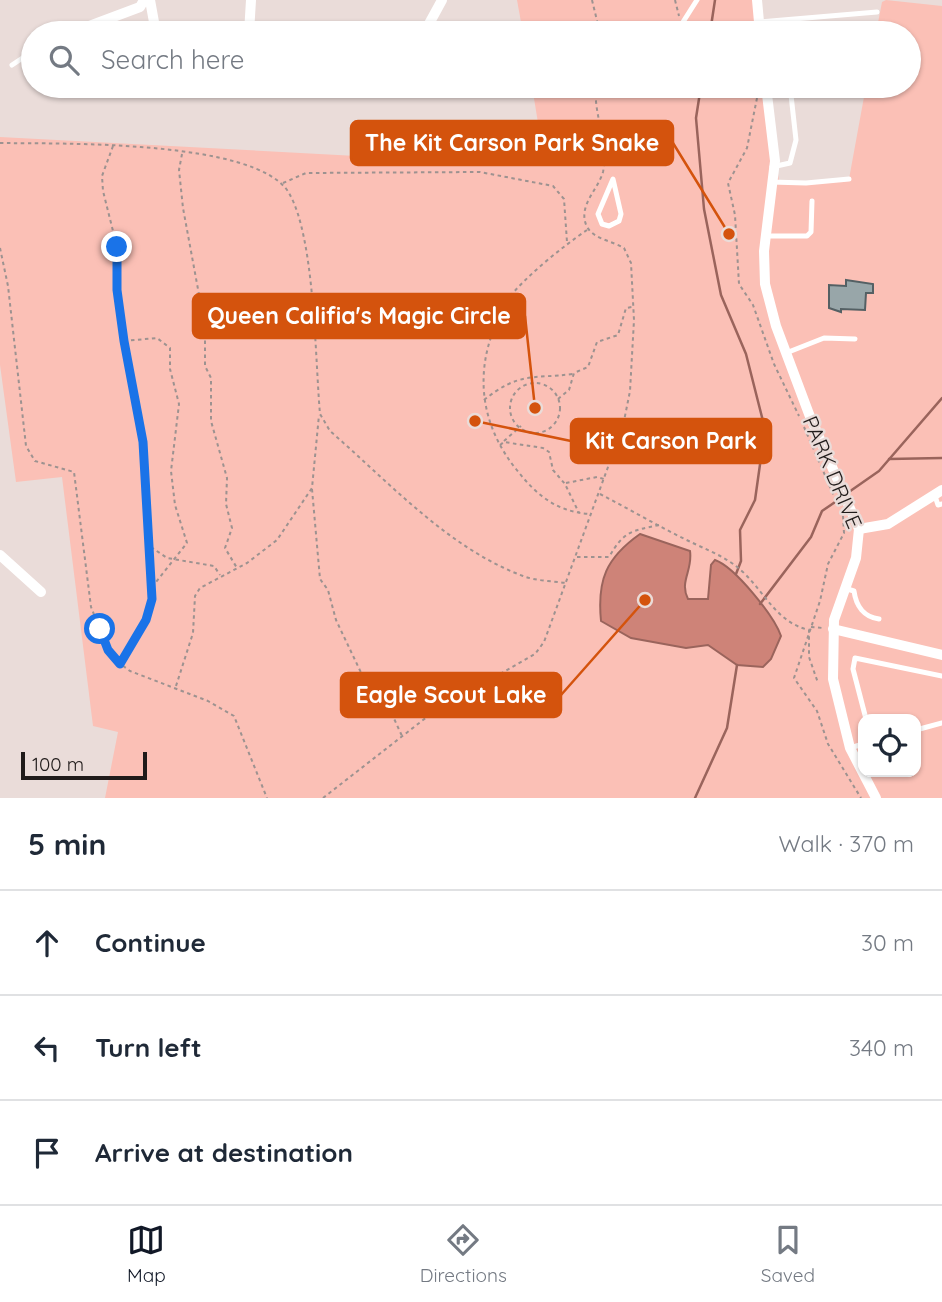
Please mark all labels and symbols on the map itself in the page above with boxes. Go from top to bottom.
callout: The Kit Carson Park Snake [351,121,673,165]
text: The Kit Carson Park Snake [365,128,659,157]
route end [101,231,132,262]
callout: Queen Califia's Magic Circle [193,294,525,338]
text: Queen Califia's Magic Circle [207,301,511,330]
street label: PARK DRIVE [798,412,868,532]
callout: Kit Carson Park [571,419,771,463]
text: Kit Carson Park [585,426,757,455]
route start [84,613,115,644]
callout: Eagle Scout Lake [341,673,561,717]
text: Eagle Scout Lake [355,680,547,709]
scale bar [21,749,147,781]

